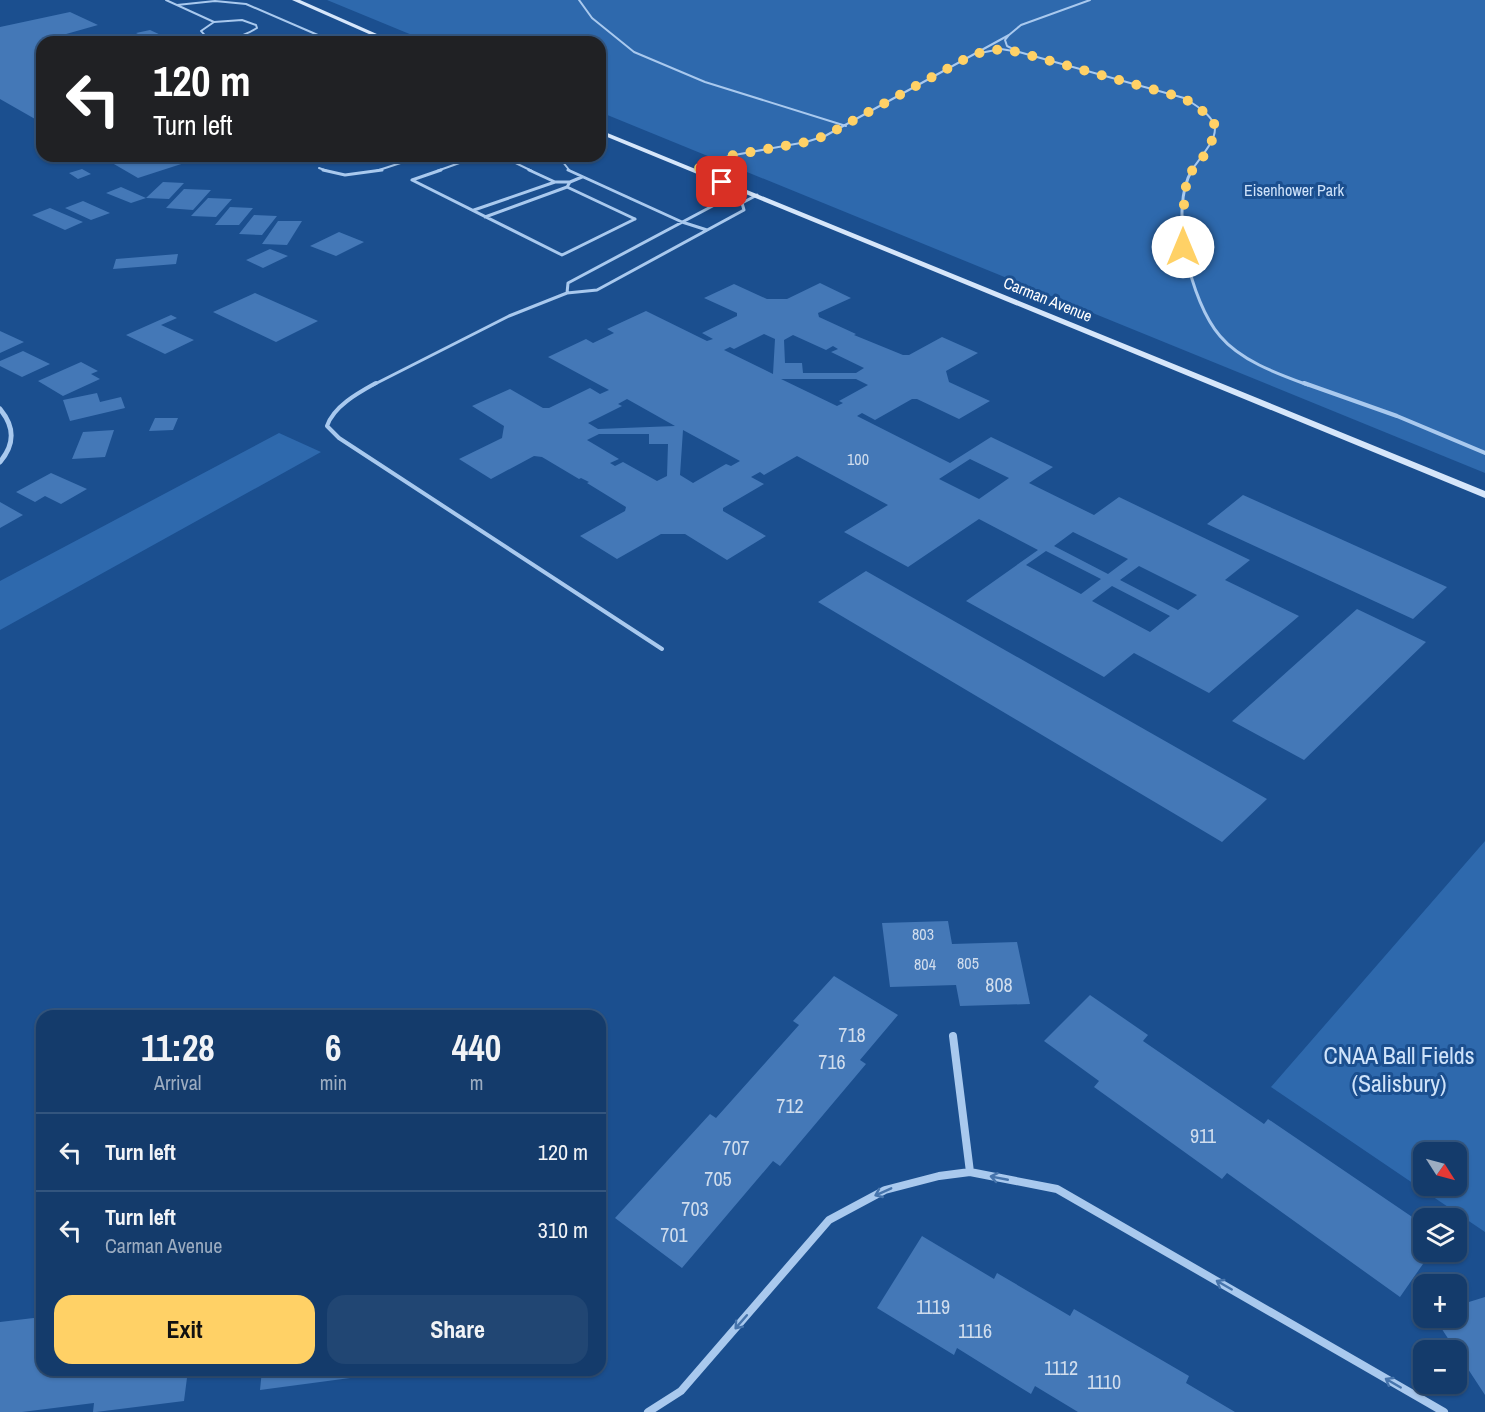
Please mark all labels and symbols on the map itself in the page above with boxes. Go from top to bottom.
pin [696,156,747,207]
park label: Eisenhower Park [1244,179,1344,201]
position arrow [1151,215,1215,279]
street label: Carman Avenue [1000,271,1096,327]
house number: 100 [847,448,869,470]
house number: 803 [912,923,934,945]
house number: 805 [957,952,979,974]
house number: 804 [914,953,936,975]
house number: 808 [985,971,1013,998]
house number: 718 [838,1021,866,1048]
park label: CNAA Ball Fields (Salisbury) [1324,1039,1474,1099]
house number: 716 [818,1048,846,1075]
house number: 712 [776,1092,804,1119]
house number: 911 [1190,1122,1216,1149]
house number: 707 [722,1134,750,1161]
north arrow [1413,1142,1467,1196]
house number: 705 [704,1165,732,1192]
one-way arrow [990,1172,1009,1183]
one-way arrow [874,1187,892,1198]
house number: 703 [681,1195,709,1222]
house number: 701 [660,1221,688,1248]
one-way arrow [1216,1279,1233,1291]
house number: 1119 [916,1293,950,1320]
one-way arrow [734,1314,748,1329]
house number: 1116 [958,1317,992,1344]
house number: 1112 [1044,1354,1078,1381]
house number: 1110 [1087,1368,1121,1395]
one-way arrow [1385,1377,1402,1389]

